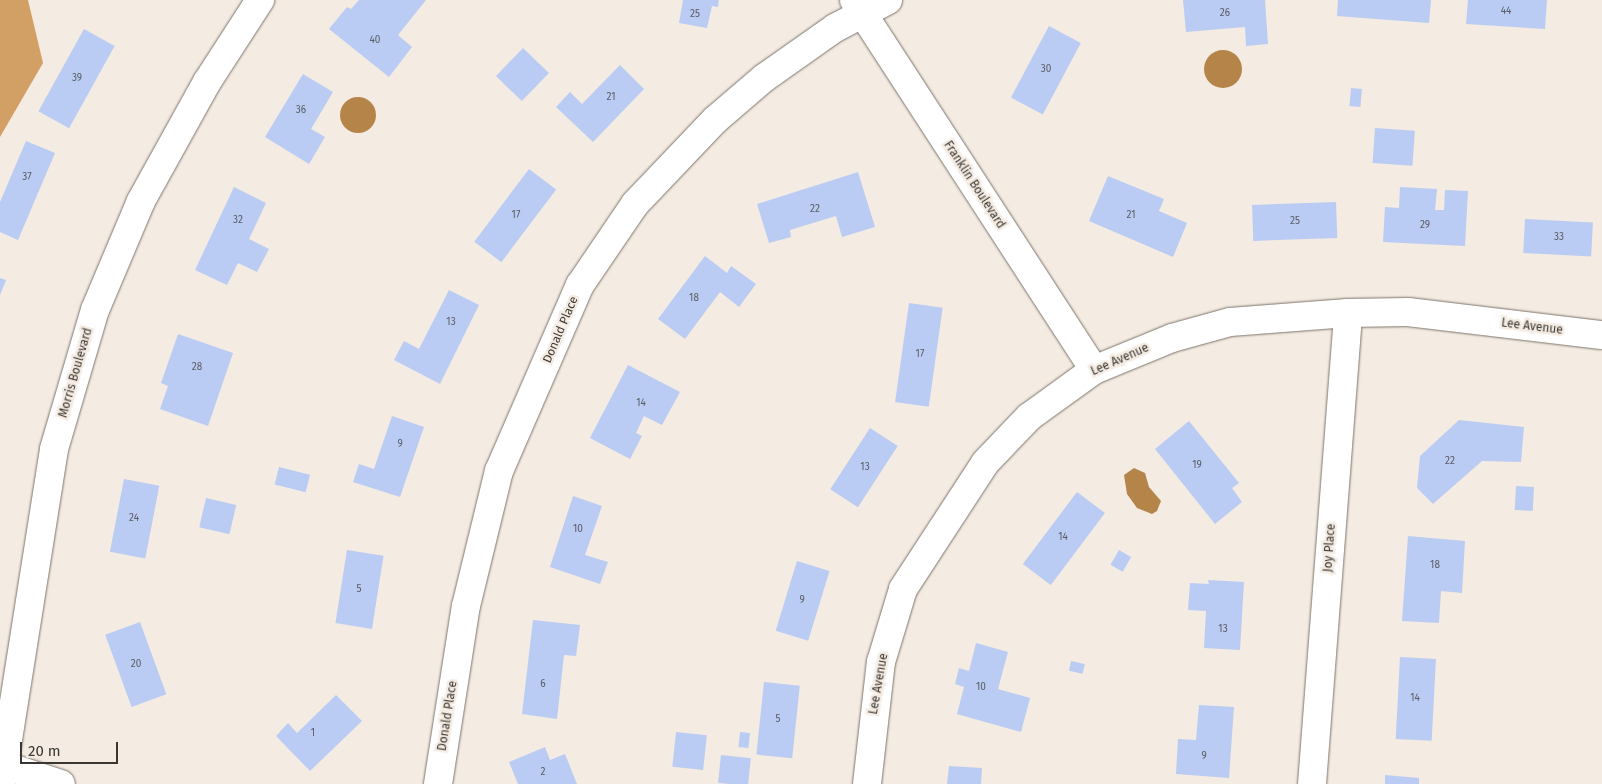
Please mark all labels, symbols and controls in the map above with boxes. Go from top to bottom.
house number: 44 [1501,6,1511,18]
house number: 26 [1220,8,1230,20]
house number: 25 [690,9,700,21]
house number: 40 [370,35,380,47]
house number: 30 [1041,64,1051,76]
house number: 39 [72,73,82,85]
house number: 21 [606,92,616,104]
house number: 36 [296,105,306,117]
street label: Franklin Boulevard [940,139,1008,231]
house number: 37 [22,172,32,184]
house number: 22 [810,204,820,216]
house number: 17 [512,210,520,222]
house number: 21 [1126,210,1136,222]
house number: 32 [233,215,243,227]
house number: 25 [1290,216,1300,228]
house number: 29 [1420,220,1430,232]
house number: 33 [1554,232,1564,244]
house number: 18 [689,293,699,305]
street label: Donald Place [541,295,581,365]
street label: Lee Avenue [1500,316,1564,338]
house number: 13 [446,317,456,329]
street label: Morris Boulevard [56,326,96,420]
street label: Lee Avenue [1089,341,1151,379]
house number: 17 [916,349,924,361]
house number: 28 [192,362,202,374]
house number: 14 [636,398,646,410]
house number: 9 [397,439,403,451]
house number: 22 [1445,456,1455,468]
house number: 19 [1192,460,1202,472]
house number: 13 [860,462,870,474]
house number: 24 [129,513,139,525]
street label: Joy Place [1321,523,1339,573]
house number: 10 [573,524,583,536]
house number: 14 [1058,532,1068,544]
house number: 18 [1430,560,1440,572]
house number: 5 [356,584,362,596]
house number: 9 [799,595,805,607]
house number: 13 [1218,624,1228,636]
street label: Lee Avenue [867,652,891,716]
house number: 20 [131,659,141,671]
house number: 6 [540,679,546,691]
street label: Donald Place [435,680,461,752]
house number: 10 [976,682,986,694]
house number: 14 [1410,693,1420,705]
house number: 5 [775,714,781,726]
house number: 1 [311,728,315,740]
scale bar [22,732,120,764]
text: 20 m [28,742,61,760]
house number: 9 [1201,751,1207,763]
house number: 2 [541,767,545,779]

